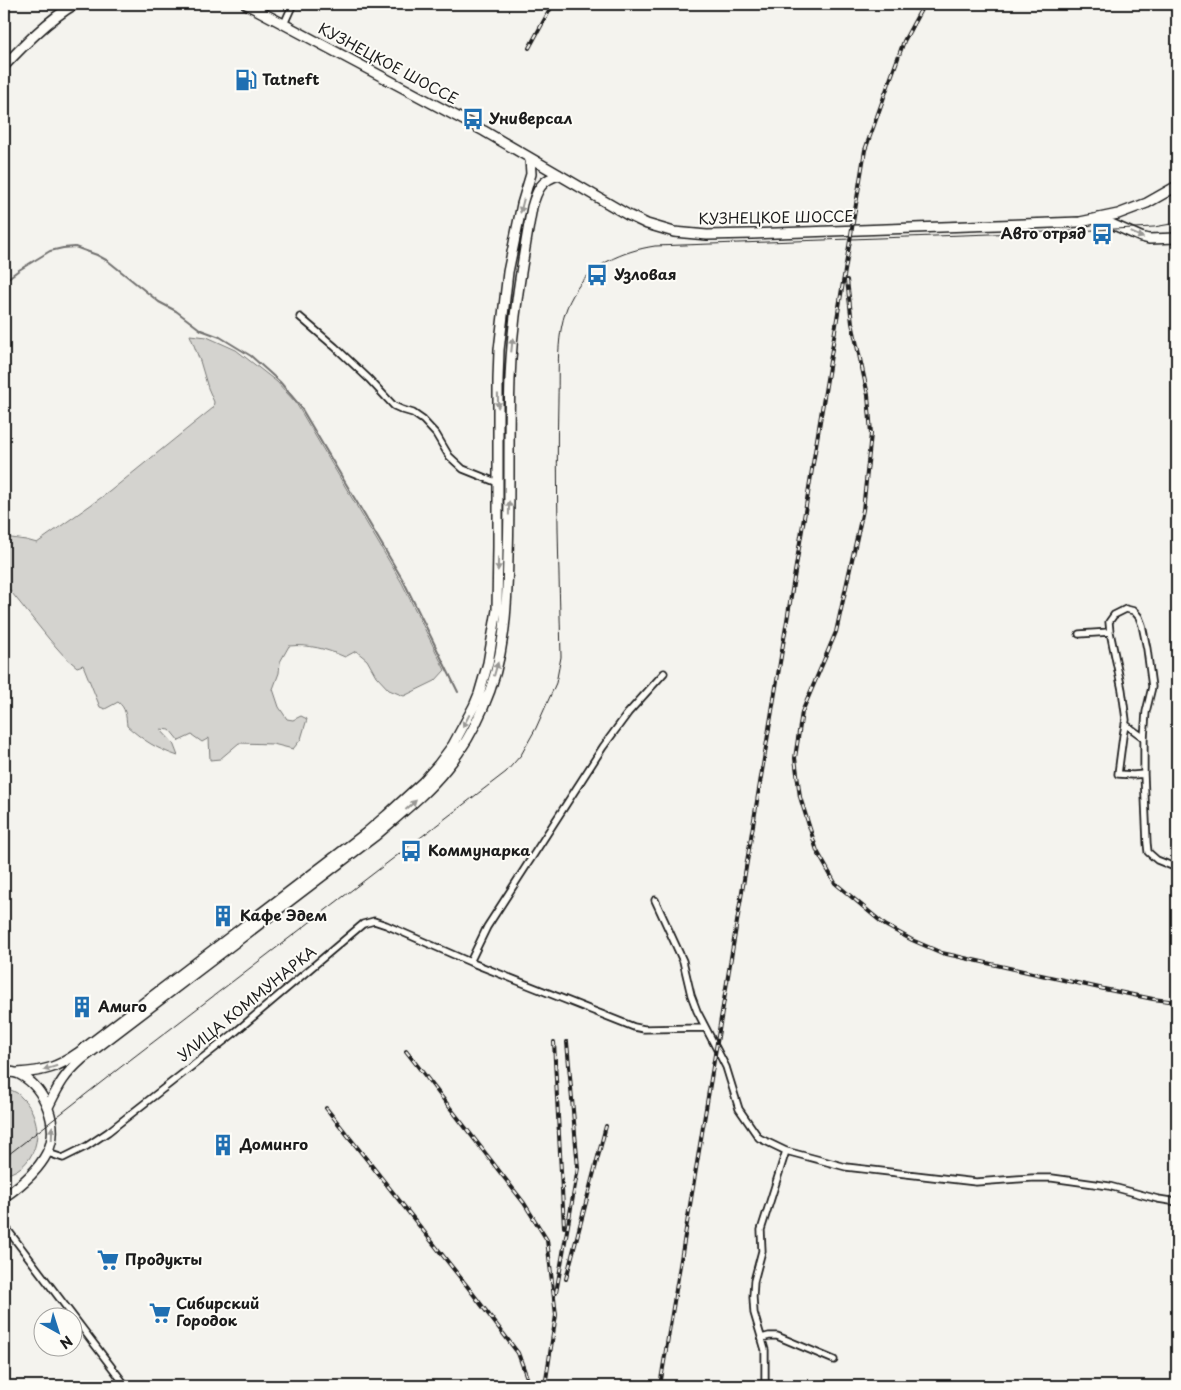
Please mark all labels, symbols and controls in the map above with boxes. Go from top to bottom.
street label: КУЗНЕЦКОЕ ШОССЕ [315,16,463,109]
fuel station icon: Tatneft [233,67,259,93]
place label: Tatneft [262,67,319,90]
bus stop icon: Универсал [460,106,486,132]
place label: Универсал [488,106,573,129]
one-way arrow [518,198,526,213]
street label: КУЗНЕЦКОЕ ШОССЕ [698,204,854,229]
place label: Авто отряд [1001,221,1086,244]
bus stop icon: Авто отряд [1089,221,1115,247]
one-way arrow [1129,230,1144,239]
bus stop icon: Узловая [584,262,610,288]
place label: Узловая [614,262,676,285]
one-way arrow [508,337,516,353]
one-way arrow [494,394,502,410]
one-way arrow [505,500,513,516]
one-way arrow [494,556,502,572]
one-way arrow [493,662,501,677]
one-way arrow [462,714,470,728]
one-way arrow [405,799,417,811]
bus stop icon: Коммунарка [398,838,424,864]
place label: Коммунарка [428,838,530,861]
building icon: Кафе Эдем [210,903,236,929]
place label: Кафе Эдем [240,903,327,926]
street label: УЛИЦА КОММУНАРКА [172,939,321,1066]
building icon: Амиго [69,994,95,1020]
place label: Амиго [97,994,147,1017]
one-way arrow [42,1064,57,1072]
one-way arrow [48,1124,56,1140]
building icon: Доминго [210,1132,236,1158]
place label: Доминго [239,1132,308,1155]
supermarket icon: Продукты [95,1247,121,1273]
place label: Продукты [125,1247,202,1270]
place label: Сибирский Городок [176,1291,260,1331]
supermarket icon: Сибирский Городок [147,1300,173,1326]
north arrow [32,1308,82,1358]
text: N [56,1331,77,1354]

